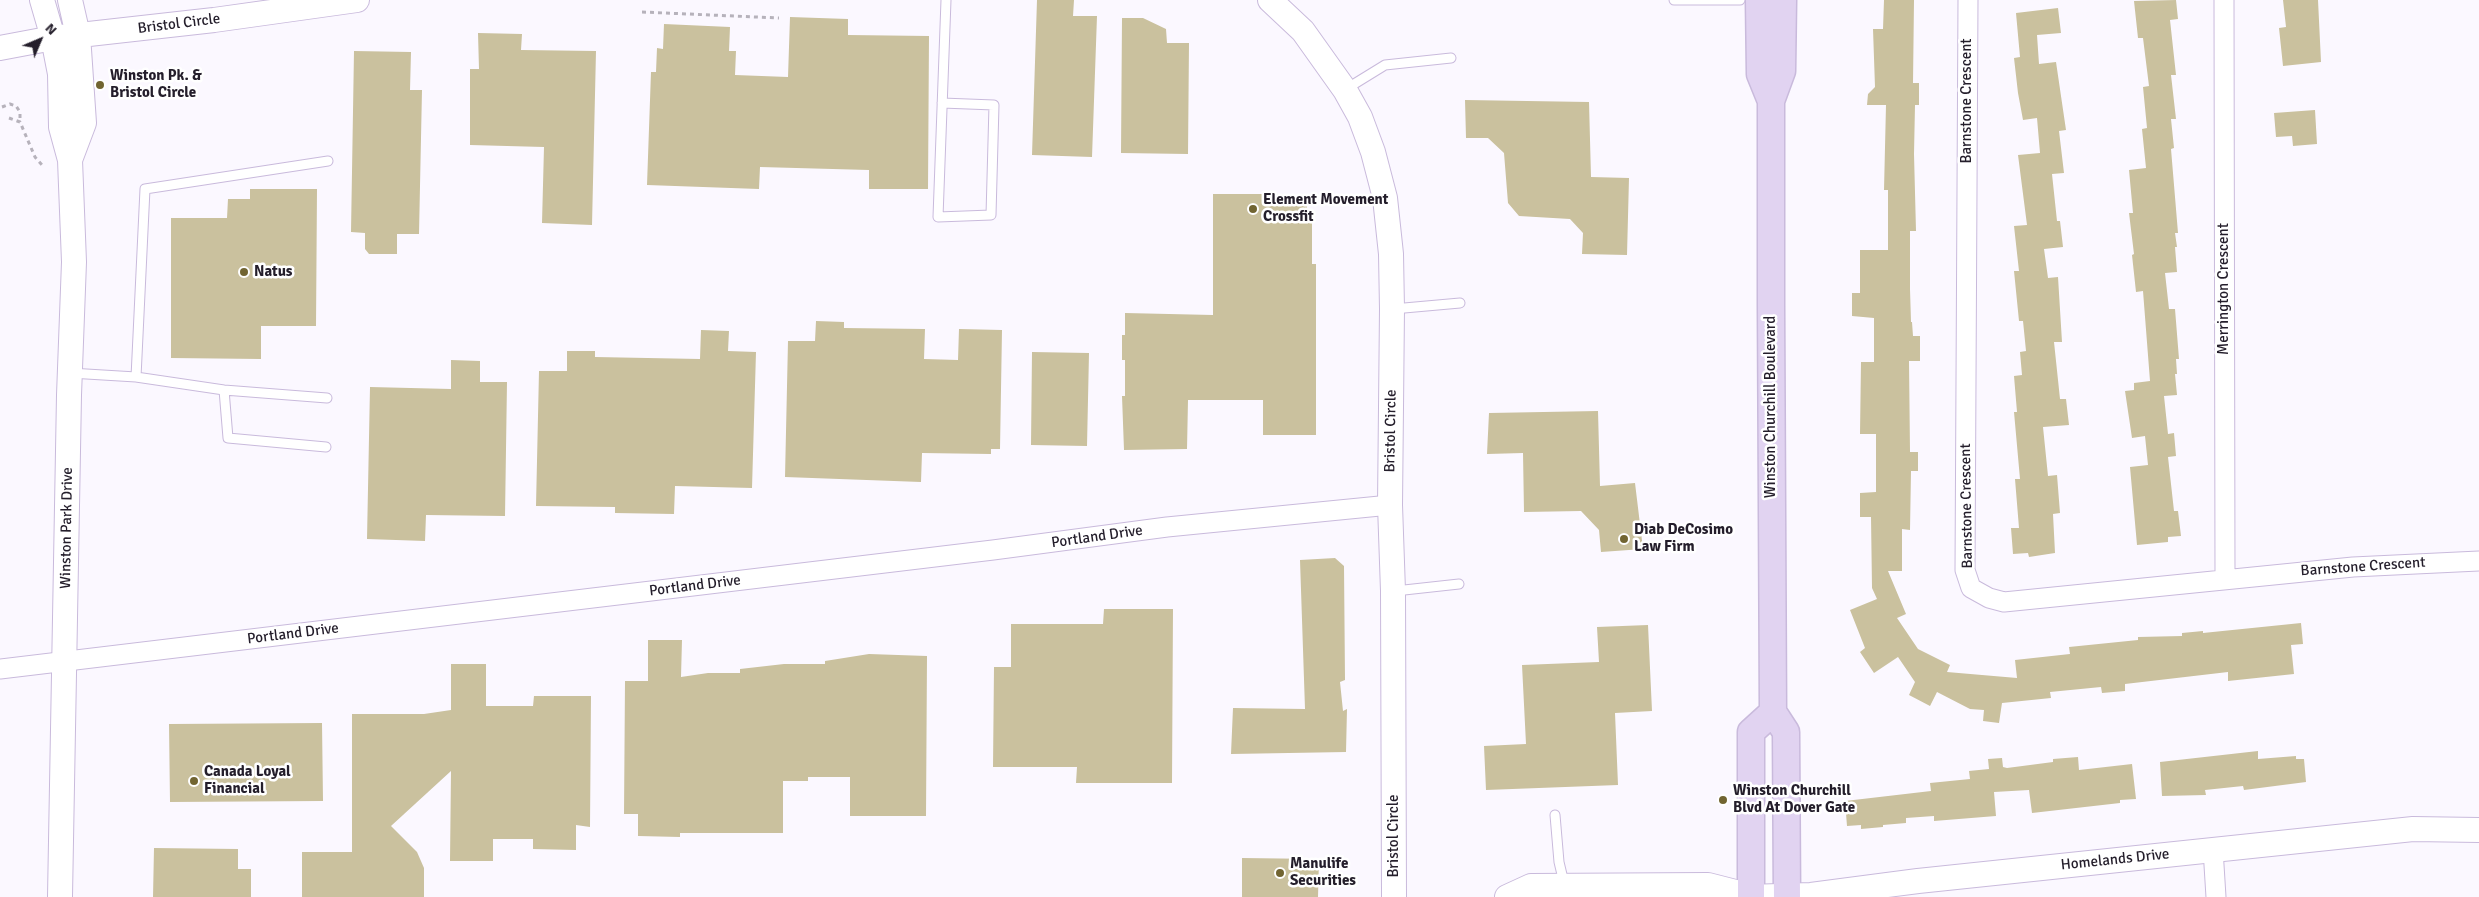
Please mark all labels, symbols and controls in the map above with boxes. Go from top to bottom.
street label: Bristol Circle [137,10,221,38]
north arrow [15,15,65,65]
text: N [42,20,60,38]
street label: Barnstone Crescent [1958,38,1976,164]
place label: Winston Pk. & Bristol Circle [110,67,202,102]
marker: Winston Pk. & Bristol Circle [94,79,106,91]
place label: Element Movement Crossfit [1263,191,1388,226]
marker: Element Movement Crossfit [1247,203,1259,215]
street label: Merrington Crescent [2215,223,2233,355]
place label: Natus [254,263,293,281]
marker: Natus [238,266,250,278]
street label: Winston Churchill Boulevard [1762,316,1780,498]
street label: Bristol Circle [1381,389,1401,473]
street label: Barnstone Crescent [1957,443,1977,569]
street label: Winston Park Drive [57,467,77,589]
place label: Diab DeCosimo Law Firm [1634,521,1733,556]
street label: Portland Drive [1050,522,1144,552]
marker: Diab DeCosimo Law Firm [1618,533,1630,545]
street label: Barnstone Crescent [2300,554,2426,580]
street label: Portland Drive [648,571,742,601]
street label: Portland Drive [246,619,340,649]
place label: Canada Loyal Financial [204,763,291,798]
marker: Canada Loyal Financial [188,775,200,787]
place label: Winston Churchill Blvd At Dover Gate [1733,782,1855,817]
street label: Bristol Circle [1385,794,1403,878]
marker: Winston Churchill Blvd At Dover Gate [1717,794,1729,806]
street label: Homelands Drive [2060,845,2170,875]
place label: Manulife Securities [1290,855,1356,890]
marker: Manulife Securities [1274,867,1286,879]

